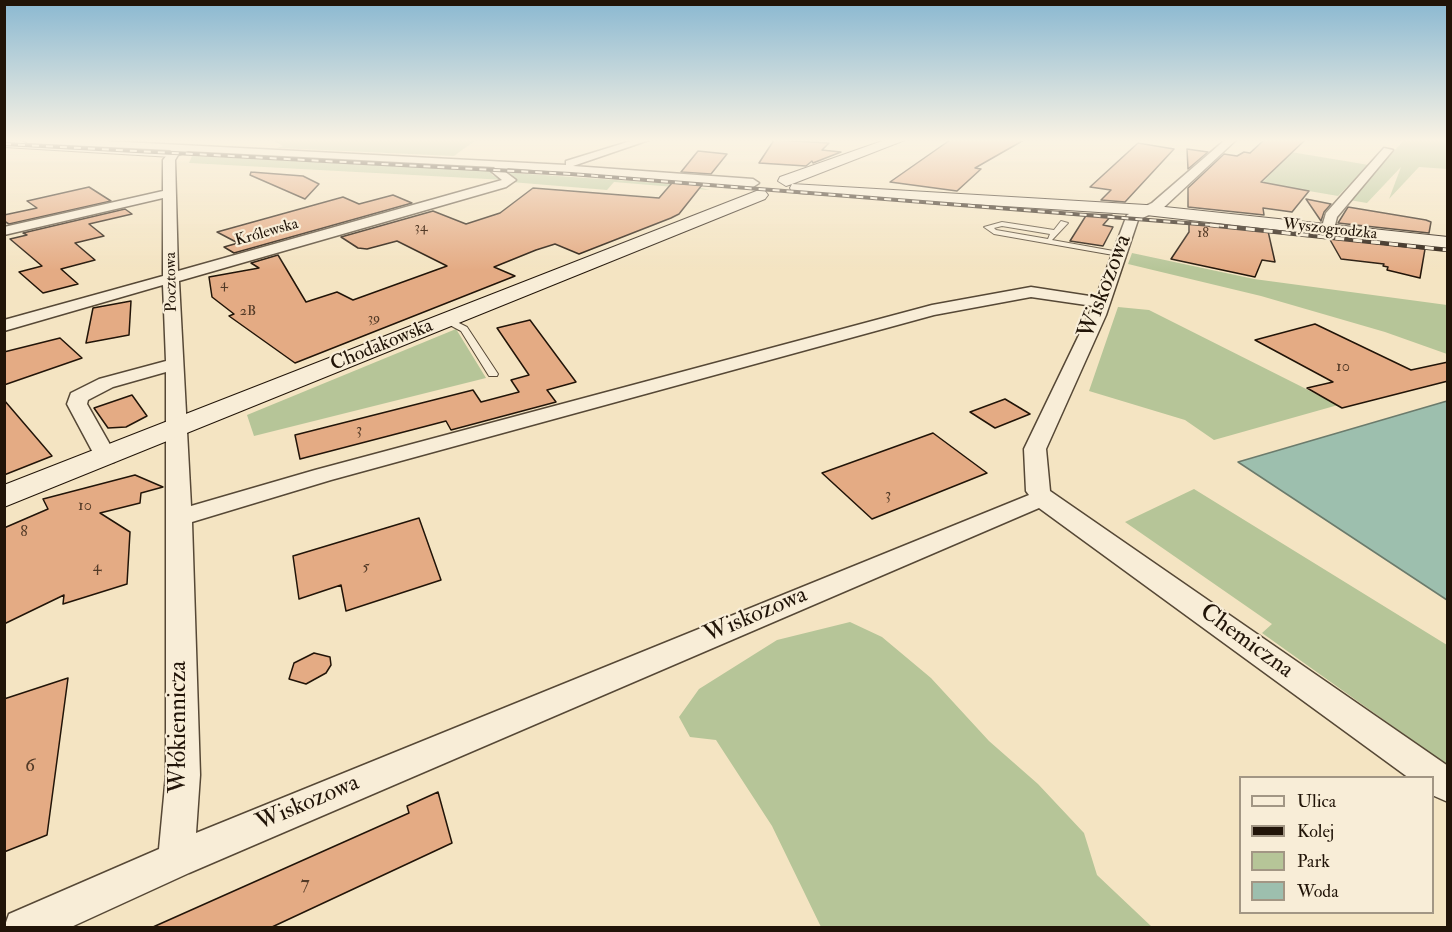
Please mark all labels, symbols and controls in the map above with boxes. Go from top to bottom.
street label: Królewska [233,215,301,251]
street label: Wyszogrodzka [1282,216,1378,244]
house number: 34 [415,220,427,236]
house number: 18 [1197,226,1209,242]
street label: Wiskozowa [1073,231,1139,343]
street label: Pocztowa [162,252,182,312]
house number: 4 [220,277,228,293]
house number: 2B [240,304,256,320]
house number: 39 [368,311,380,327]
street label: Chodakowska [327,315,437,377]
house number: 10 [1336,358,1350,378]
house number: 3 [356,421,362,441]
house number: 3 [885,486,891,506]
house number: 10 [78,497,92,517]
house number: 8 [20,523,28,543]
house number: 4 [93,558,101,578]
house number: 5 [362,558,370,578]
street label: Wiskozowa [700,581,812,651]
street label: Chemiczna [1194,598,1298,686]
street label: Włókiennicza [166,661,194,793]
house number: 6 [25,755,35,779]
street label: Wiskozowa [252,769,364,839]
legend [1239,776,1434,914]
text: Ulica [1297,790,1336,813]
text: Kolej [1297,820,1334,843]
text: Park [1297,850,1330,873]
house number: 7 [300,873,310,897]
text: Woda [1297,880,1339,903]

